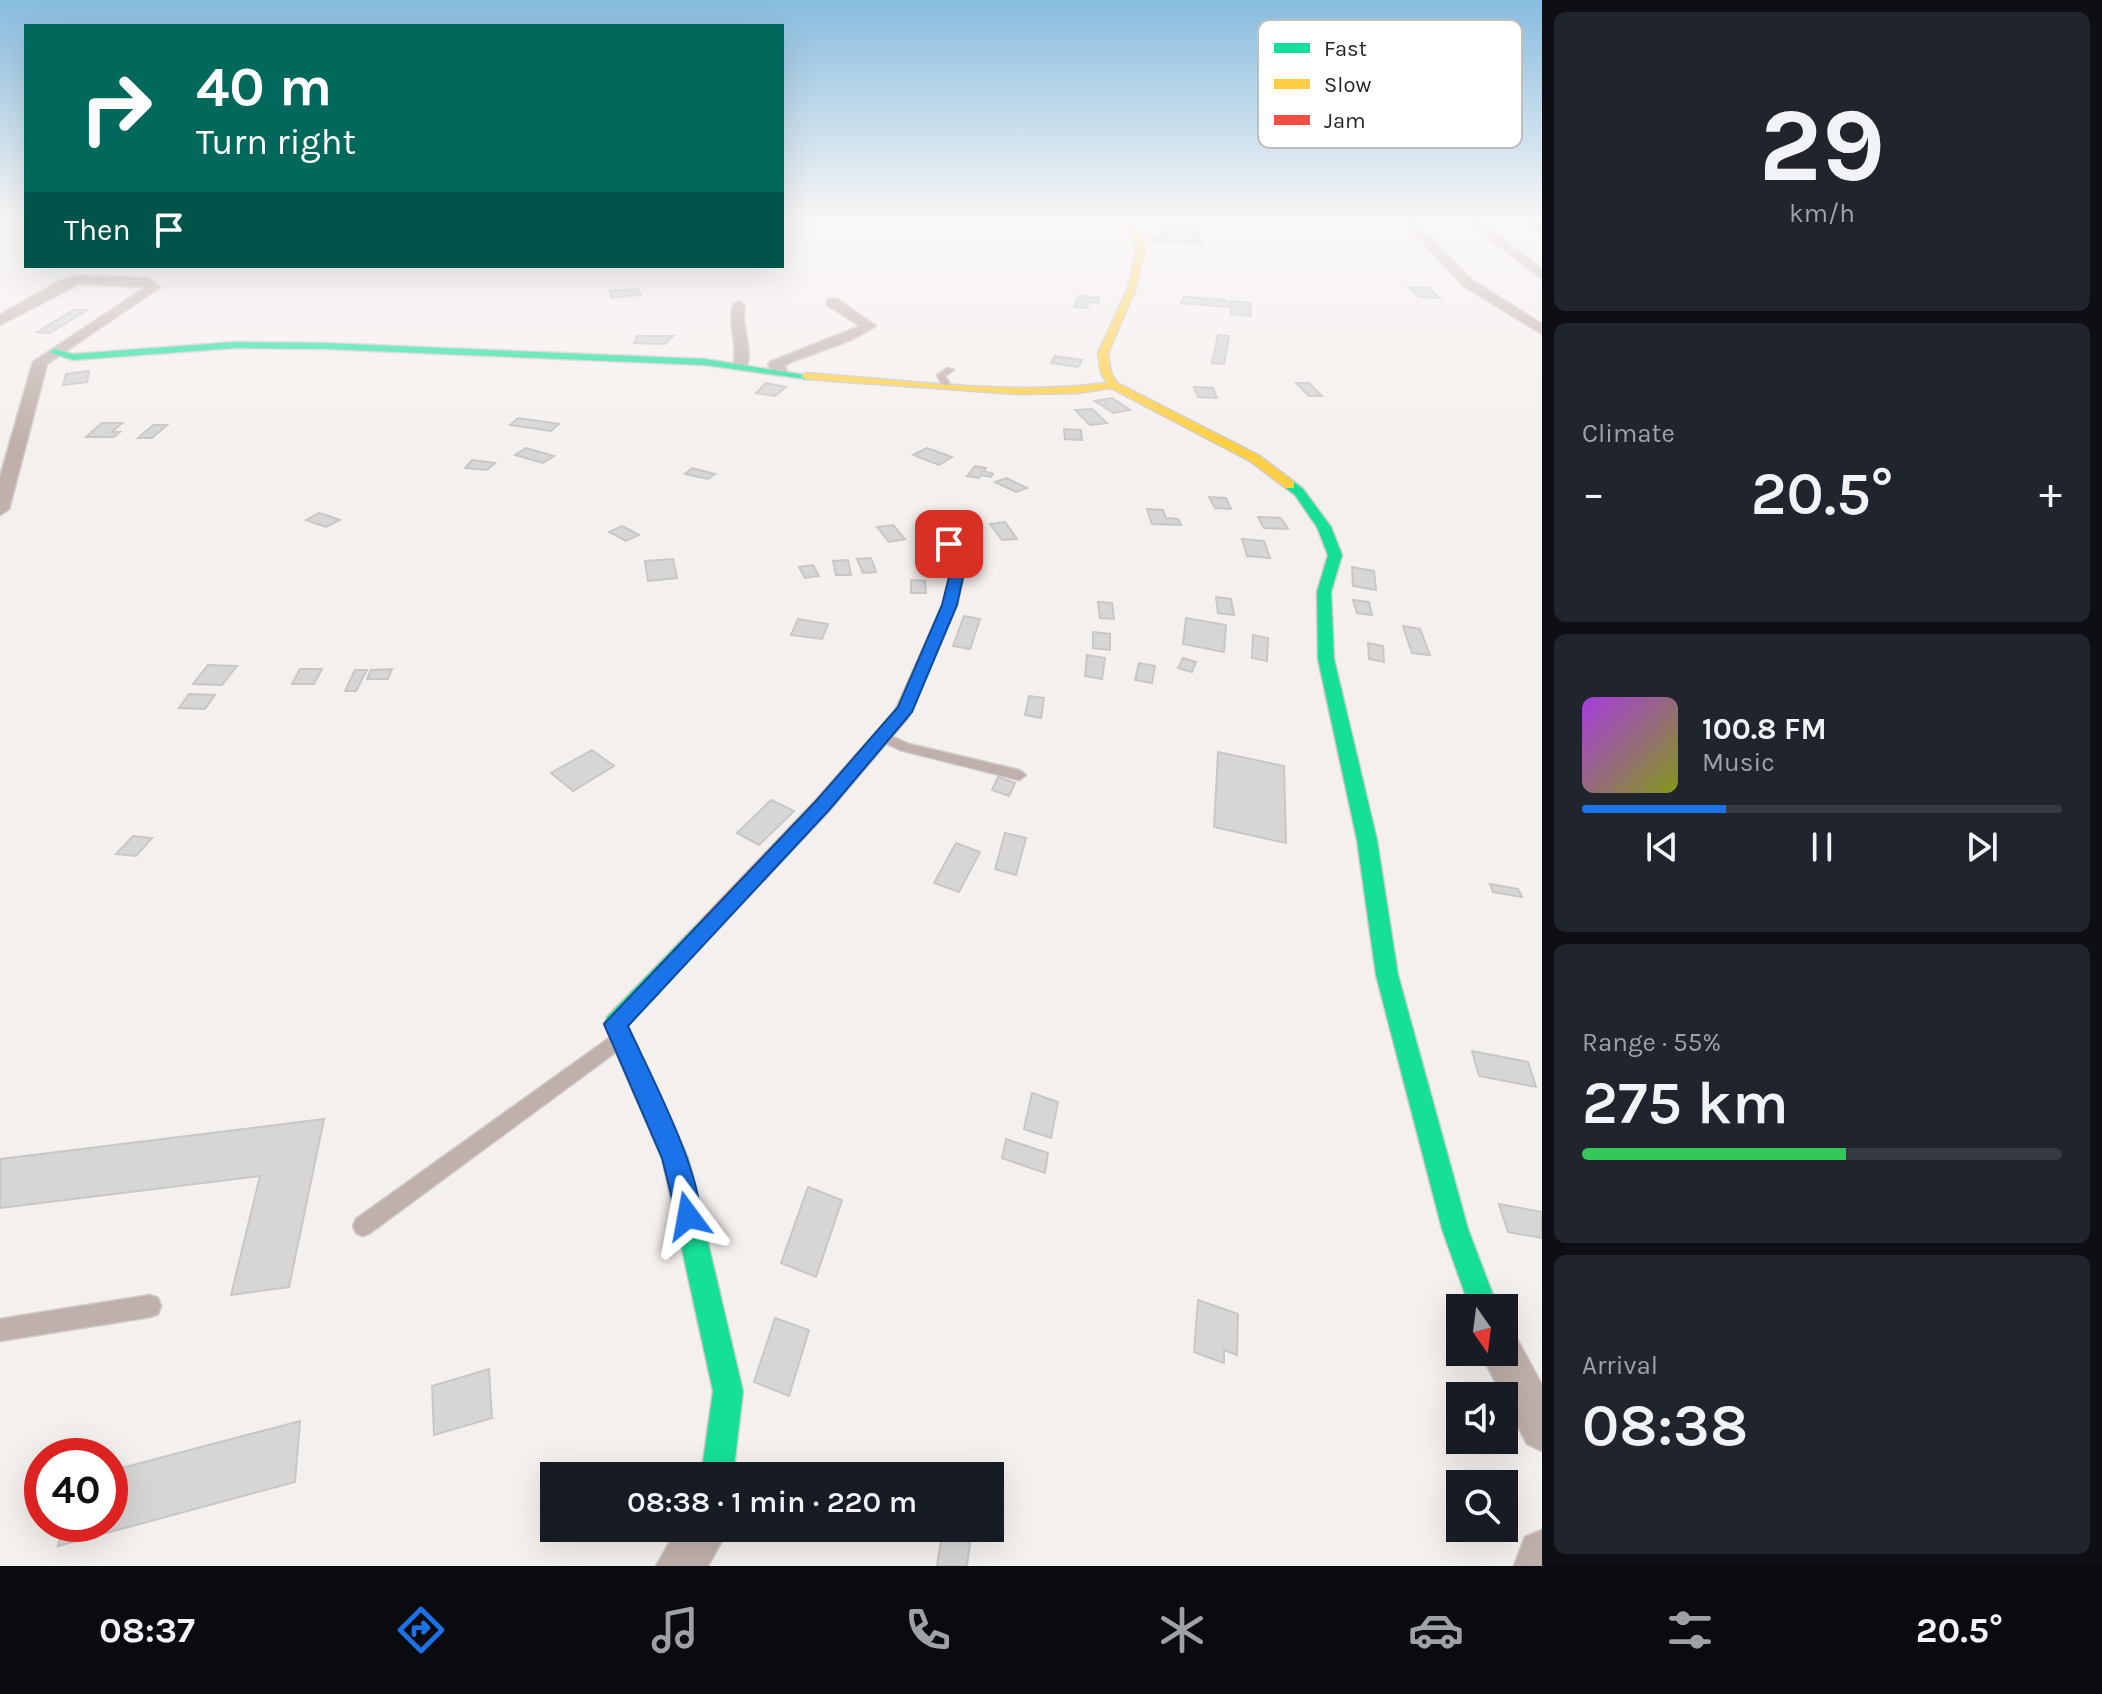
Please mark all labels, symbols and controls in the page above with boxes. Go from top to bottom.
legend [1258,20,1522,148]
text: Fast [1324,36,1367,62]
text: 40 m [196,54,332,119]
icon: right [64,56,168,160]
text: Slow [1324,72,1371,98]
text: 29 [1759,85,1885,206]
text: Jam [1324,108,1366,134]
text: Turn right [196,121,356,163]
text: km/h [1789,198,1855,229]
icon: arrive [147,208,191,252]
text: Then [64,212,131,248]
text: Climate [1582,418,1675,449]
text: 20.5° [1751,459,1893,529]
text: − [1582,468,1605,519]
text: + [2039,468,2062,519]
pin [915,510,983,578]
icon: arrive [927,522,971,566]
text: 100.8 FM [1702,711,1827,747]
text: Music [1702,747,1775,778]
icon: previous [1640,825,1684,869]
icon: pause [1800,825,1844,869]
icon: next [1960,825,2004,869]
text: Range · 55% [1582,1027,1721,1058]
text: 275 km [1582,1068,1789,1138]
position arrow [646,1174,730,1258]
north arrow [1446,1294,1518,1366]
map controls [1446,1294,1518,1542]
text: Arrival [1582,1350,1658,1381]
button: sound [1446,1382,1518,1454]
text: 08:38 [1582,1391,1748,1461]
speed limit sign: 40 [24,1438,128,1542]
button: search [1446,1470,1518,1542]
text: 08:38 · 1 min · 220 m [627,1484,917,1520]
icon: directions [393,1602,449,1658]
icon: music [647,1602,703,1658]
icon: phone [900,1602,956,1658]
icon: climate [1154,1602,1210,1658]
icon: car [1408,1602,1464,1658]
icon: filters [1662,1602,1718,1658]
text: 08:37 [99,1609,195,1651]
text: 20.5° [1916,1609,2003,1651]

